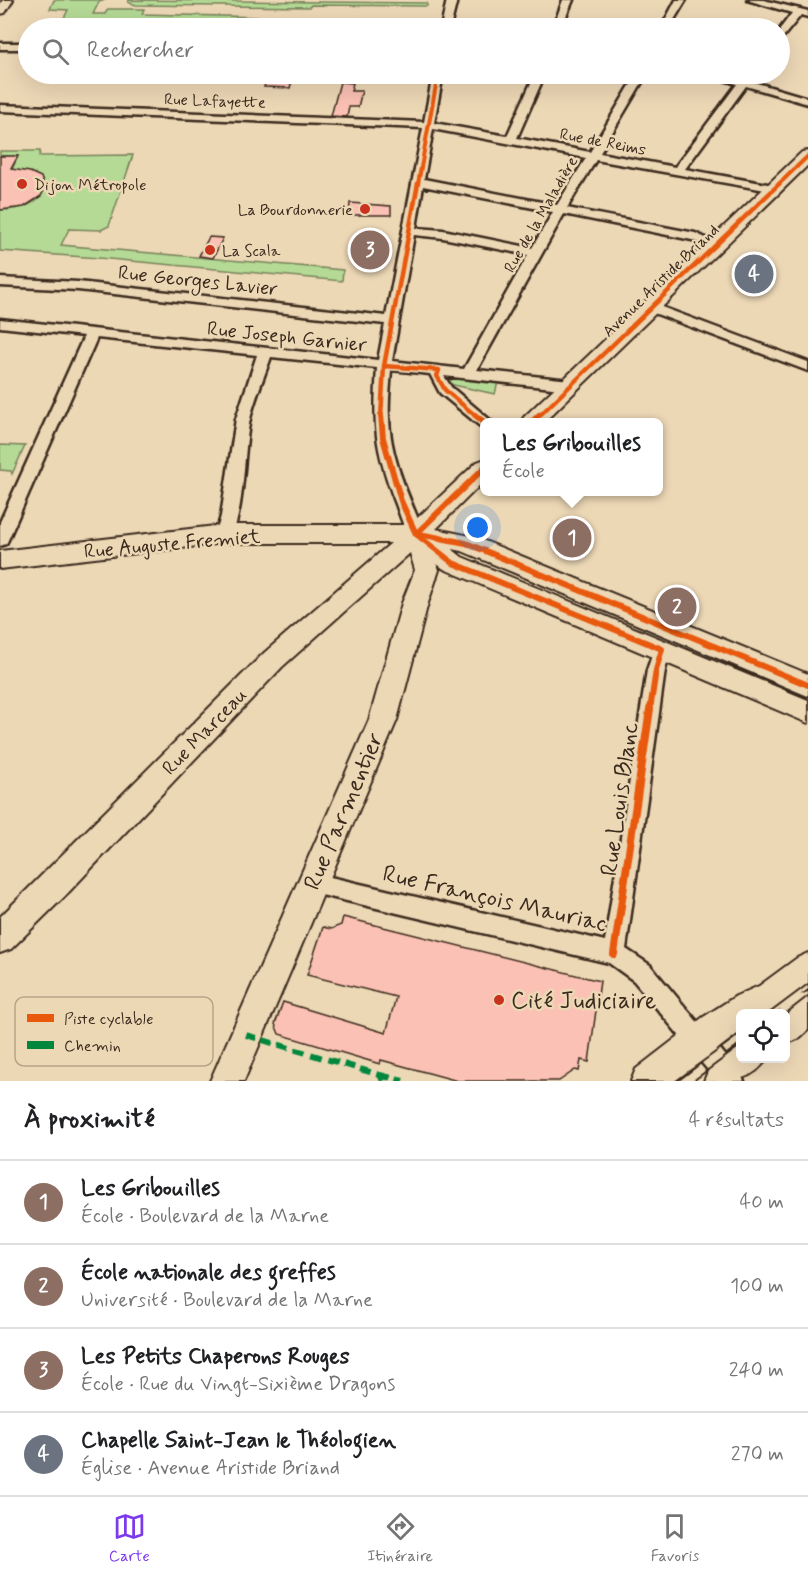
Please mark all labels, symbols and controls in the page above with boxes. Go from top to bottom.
search box [18,18,790,84]
icon: search [39,35,72,68]
text: Rechercher [87,37,194,65]
street label: Rue Lafayette [164,89,266,114]
street label: Rue de Reims [558,124,648,161]
street label: Rue de la Maladière [499,153,583,277]
place label: Dijon Métropole [34,175,146,196]
marker: Dijon Métropole [15,177,29,191]
place label: La Bourdonnerie [238,200,353,221]
marker: La Bourdonnerie [358,202,372,216]
street label: Avenue Aristide Briand [598,220,724,342]
pin: 3 [350,228,389,272]
place label: La Scala [222,241,281,262]
marker: La Scala [203,243,217,257]
pin: 4 [734,252,774,296]
street label: Rue Georges Lavier [117,260,279,304]
street label: Rue Joseph Garnier [206,316,369,359]
popup [480,418,663,496]
text: Les Gribouilles [502,430,641,458]
text: École [502,458,545,485]
your location [463,513,492,542]
pin: 1 [552,516,592,560]
street label: Rue Auguste Fremiet [83,523,262,566]
pin: 2 [658,584,696,630]
street label: Rue Marceau [157,683,253,781]
street label: Rue Louis Blanc [594,720,647,878]
street label: Rue Parmentier [297,728,391,895]
street label: Rue François Mauriac [380,859,610,940]
place label: Cité Judiciaire [511,986,656,1017]
marker: Cité Judiciaire [492,993,506,1007]
legend [15,997,213,1066]
text: Piste cyclable [64,1009,153,1030]
map controls [736,1009,790,1063]
button: locate [736,1009,790,1063]
text: Chemin [64,1036,121,1057]
text: À proximité [24,1103,155,1137]
text: 4 résultats [689,1107,784,1134]
text: Les Gribouilles [81,1175,220,1203]
text: 1 [39,1189,48,1216]
text: 40 m [740,1189,784,1216]
text: École · Boulevard de la Marne [81,1203,329,1230]
text: École nationale des greffes [81,1259,336,1287]
text: 2 [39,1273,48,1300]
text: 100 m [730,1273,784,1300]
text: Université · Boulevard de la Marne [81,1287,373,1314]
text: Les Petits Chaperons Rouges [81,1343,350,1371]
text: 3 [39,1357,48,1384]
text: 240 m [729,1357,784,1384]
text: École · Rue du Vingt-Sixième Dragons [81,1371,395,1398]
text: Chapelle Saint-Jean le Théologien [81,1427,396,1455]
text: 4 [38,1441,49,1468]
text: 270 m [731,1441,784,1468]
text: Église · Avenue Aristide Briand [81,1455,340,1482]
tab: Carte [109,1510,150,1567]
tab: Itinéraire [367,1510,433,1567]
tab: Favoris [651,1510,699,1567]

